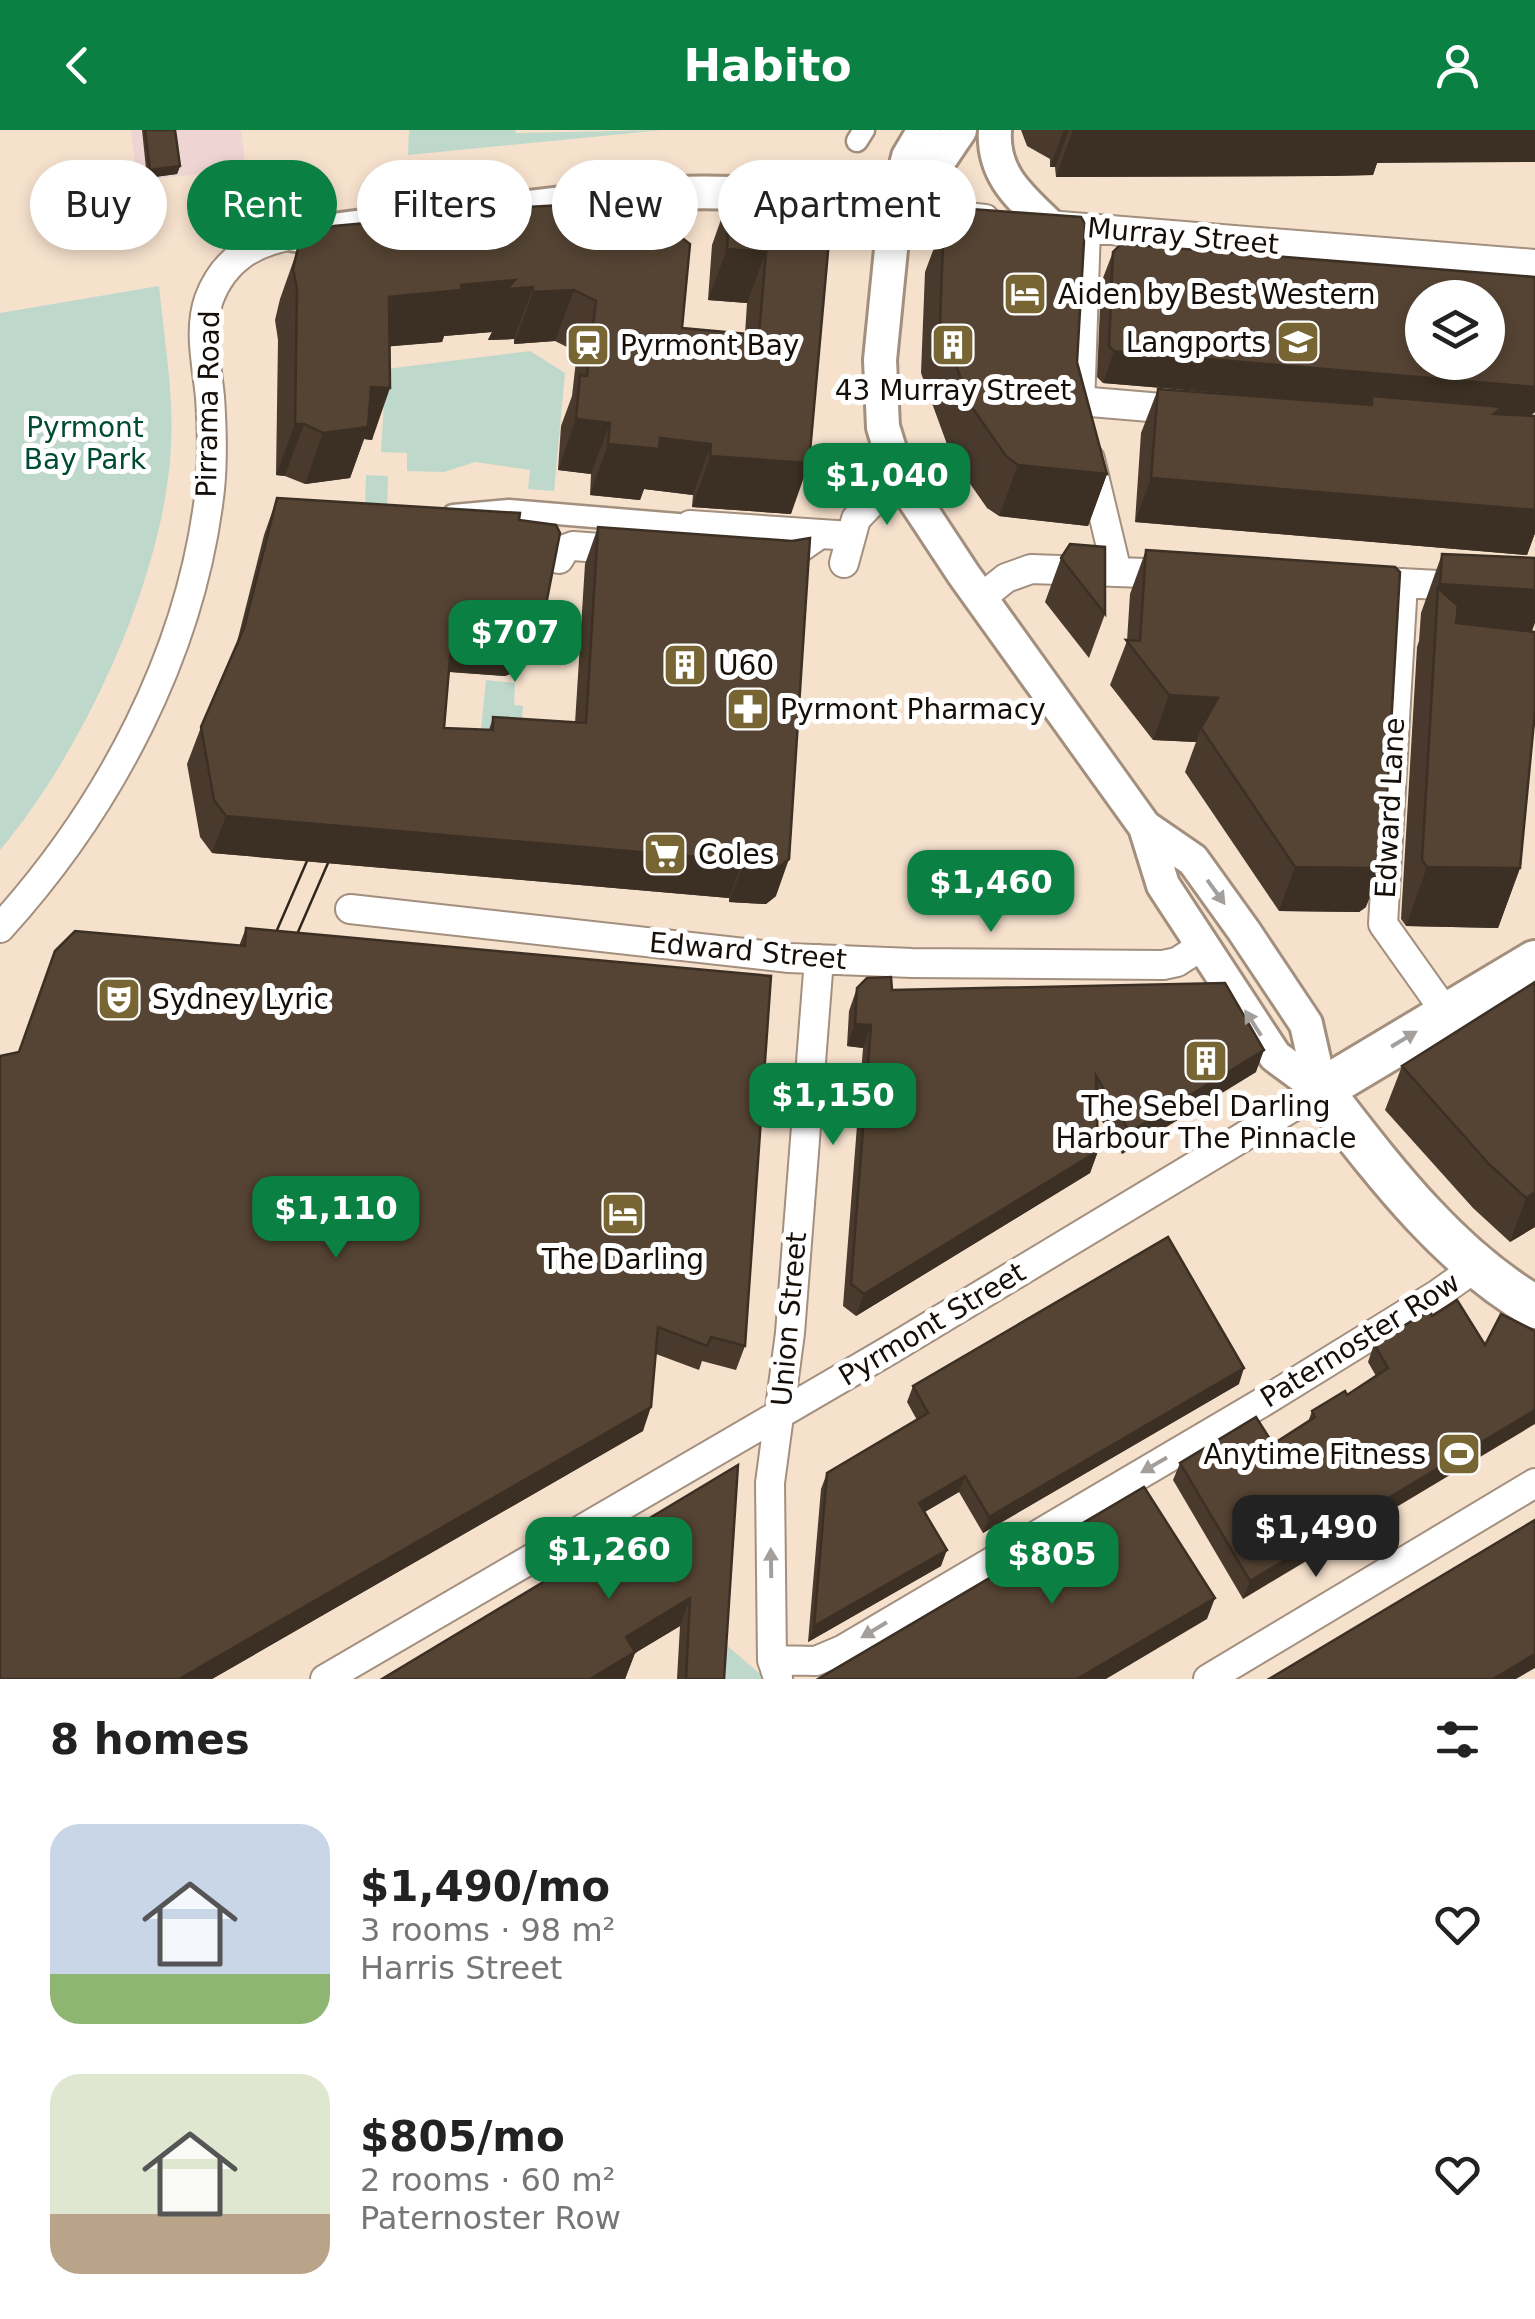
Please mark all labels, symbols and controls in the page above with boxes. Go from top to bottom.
icon: back [50,38,105,93]
icon: person [1430,38,1485,93]
text: Habito [683,39,852,92]
chip: Buy [30,160,167,250]
chip: Rent [187,160,337,250]
chip: Filters [357,160,532,250]
chip: New [552,160,698,250]
chip: Apartment [718,160,976,250]
street label: Murray Street [1086,211,1280,261]
hotel icon: Aiden by Best Western [1002,271,1048,317]
place label: Aiden by Best Western [1058,278,1376,311]
map controls [1405,280,1505,380]
button: layers [1405,280,1505,380]
street label: Pirrama Road [190,310,226,498]
school or university icon: Langports [1275,319,1321,365]
station icon: Pyrmont Bay [565,322,611,368]
building icon: 43 Murray Street [930,322,976,368]
place label: Langports [1126,326,1266,359]
place label: Pyrmont Bay [620,329,799,362]
place label: 43 Murray Street [835,374,1071,407]
park label: Pyrmont Bay Park [24,411,147,476]
pin: $1,040 [806,443,968,528]
text: $1,040 [825,456,949,494]
pin: $707 [456,600,574,685]
text: $707 [470,613,560,651]
building icon: U60 [662,642,708,688]
place label: U60 [718,649,774,682]
pharmacy icon: Pyrmont Pharmacy [725,686,771,732]
place label: Pyrmont Pharmacy [780,693,1046,726]
street label: Edward Lane [1369,717,1411,899]
supermarket icon: Coles [642,831,688,877]
place label: Coles [698,838,774,871]
pin: $1,460 [910,850,1072,935]
text: $1,460 [929,863,1053,901]
one-way arrow [1206,879,1225,905]
street label: Edward Street [648,926,848,976]
theatre icon: Sydney Lyric [96,976,142,1022]
place label: Sydney Lyric [152,983,329,1016]
one-way arrow [1244,1009,1262,1036]
one-way arrow [1390,1031,1418,1048]
building icon: The Sebel Darling Harbour The Pinnacle [1183,1038,1229,1084]
pin: $1,150 [752,1063,914,1148]
text: $1,150 [771,1076,895,1114]
place label: The Sebel Darling Harbour The Pinnacle [1056,1090,1356,1155]
pin: $1,110 [255,1176,417,1261]
text: $1,110 [274,1189,398,1227]
hotel icon: The Darling [600,1191,646,1237]
street label: Union Street [765,1230,813,1408]
place label: The Darling [541,1243,704,1276]
street label: Pyrmont Street [833,1255,1031,1393]
street label: Paternoster Row [1254,1266,1466,1414]
sports icon: Anytime Fitness [1436,1431,1482,1477]
place label: Anytime Fitness [1203,1438,1426,1471]
one-way arrow [1140,1456,1168,1473]
pin: $1,490 [1235,1495,1397,1580]
text: $1,490 [1254,1508,1378,1546]
pin: $1,260 [528,1517,690,1602]
pin: $805 [993,1522,1111,1607]
text: $1,260 [547,1530,671,1568]
text: $805 [1007,1535,1097,1573]
one-way arrow [763,1546,779,1578]
one-way arrow [860,1621,888,1638]
icon: filters [1430,1712,1485,1767]
text: 8 homes [50,1715,250,1764]
text: $1,490/mo [360,1862,610,1911]
icon: home [130,1864,250,1984]
icon: heart [1430,1897,1485,1952]
text: 3 rooms · 98 m² [360,1911,615,1949]
text: Harris Street [360,1949,562,1987]
text: $805/mo [360,2112,565,2161]
icon: home [130,2114,250,2234]
icon: heart [1430,2147,1485,2202]
text: 2 rooms · 60 m² [360,2161,615,2199]
text: Paternoster Row [360,2199,621,2237]

